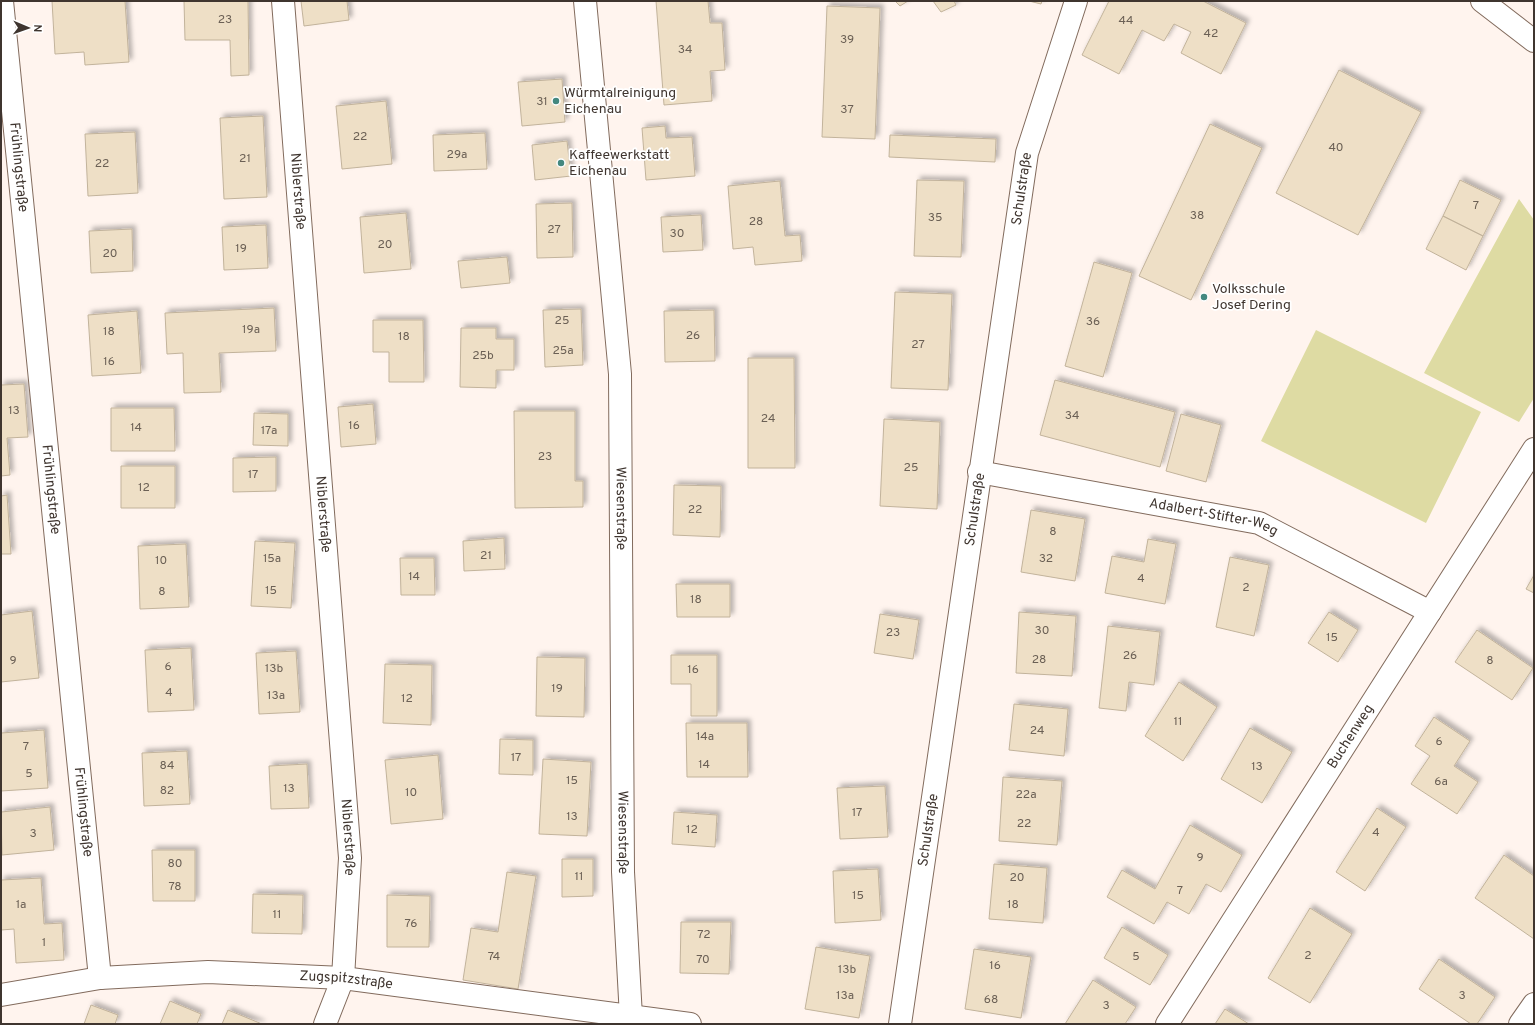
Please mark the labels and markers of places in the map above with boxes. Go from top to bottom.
place label: Würmtalreinigung Eichenau [564,85,676,118]
marker: Würmtalreinigung Eichenau [551,96,561,106]
place label: Kaffeewerkstatt Eichenau [569,147,669,180]
marker: Kaffeewerkstatt Eichenau [556,158,566,168]
place label: Volksschule Josef Dering [1212,281,1291,314]
marker: Volksschule Josef Dering [1199,292,1209,302]

